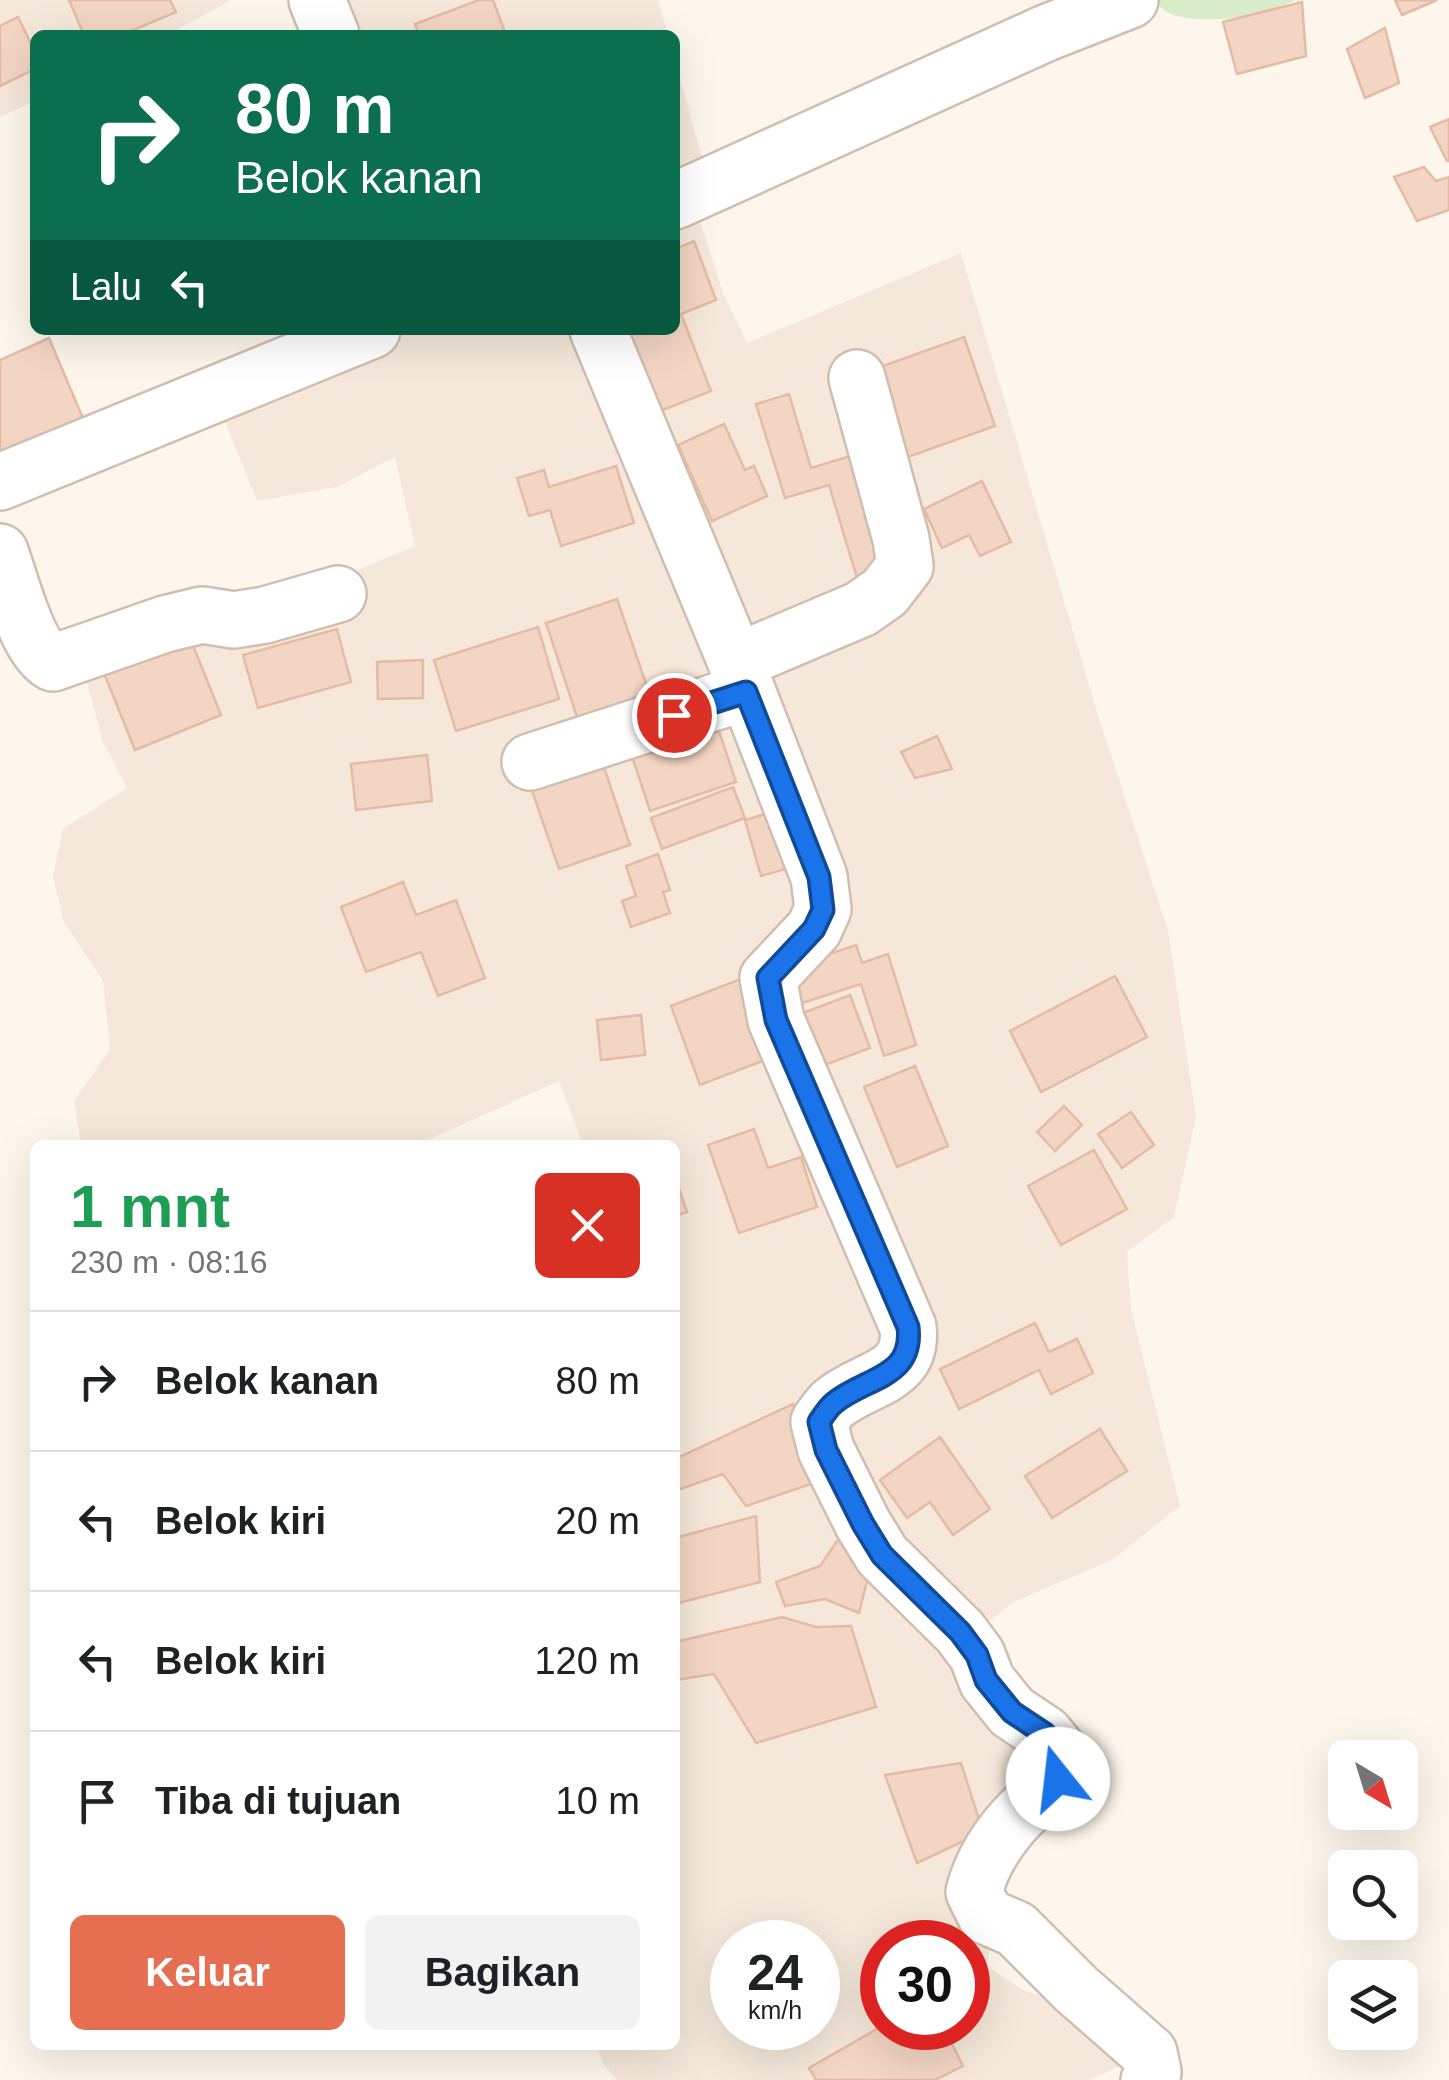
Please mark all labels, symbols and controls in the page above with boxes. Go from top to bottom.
icon: right [70,70,200,200]
text: 80 m [235,70,395,148]
text: Belok kanan [235,152,483,203]
icon: left [162,260,217,315]
text: Lalu [70,266,142,308]
pin [632,673,717,758]
icon: arrive [647,688,702,743]
text: 1 mnt [70,1173,230,1240]
button: close [535,1173,640,1278]
text: 230 m · 08:16 [70,1244,267,1280]
icon: right [70,1354,125,1409]
text: Belok kanan [155,1360,379,1402]
text: 80 m [556,1360,640,1402]
icon: left [70,1494,125,1549]
text: Belok kiri [155,1500,326,1542]
text: 20 m [556,1500,640,1542]
icon: left [70,1634,125,1689]
text: Belok kiri [155,1640,326,1682]
text: 120 m [534,1640,640,1682]
position arrow [1006,1727,1110,1831]
north arrow [1328,1740,1418,1830]
map controls [1328,1740,1418,2050]
icon: arrive [70,1774,125,1829]
text: Tiba di tujuan [155,1780,401,1822]
text: 10 m [556,1780,640,1822]
button: search [1328,1850,1418,1940]
button: Keluar [70,1915,345,2030]
button: Bagikan [365,1915,640,2030]
speed limit sign: 30 [860,1920,990,2050]
text: 24 [747,1945,803,2001]
button: layers [1328,1960,1418,2050]
text: km/h [748,1996,802,2024]

